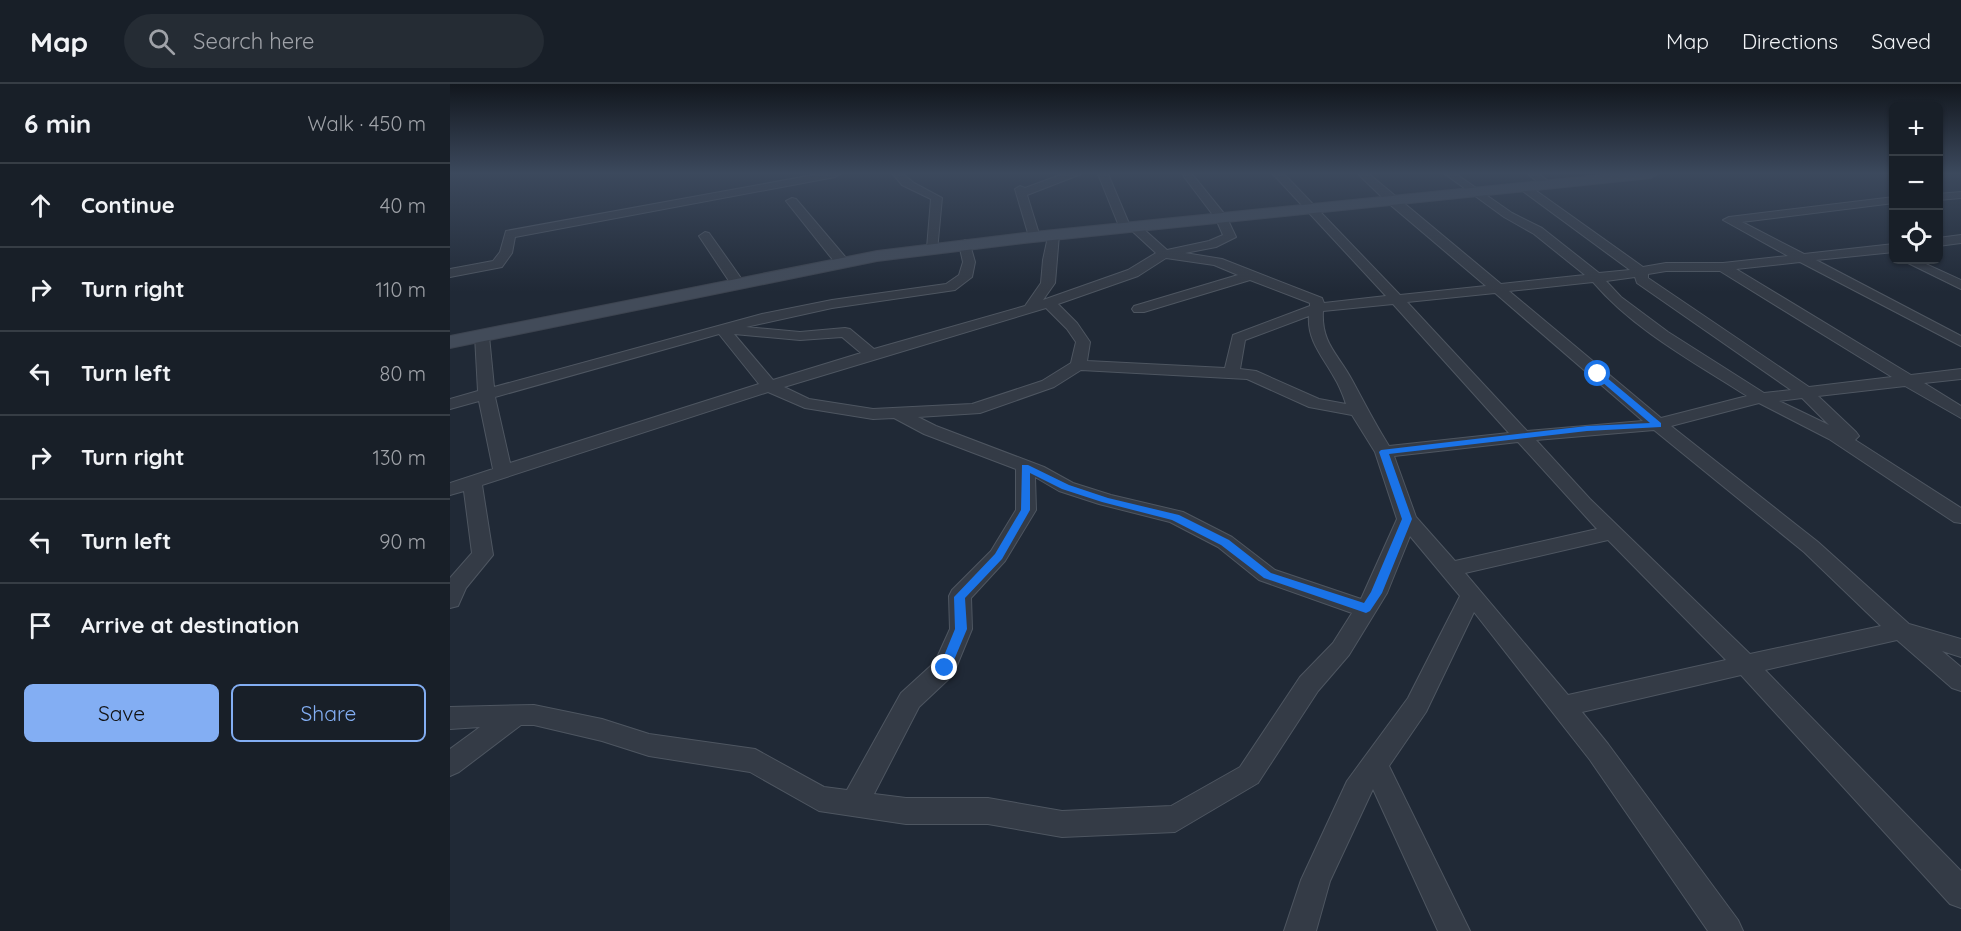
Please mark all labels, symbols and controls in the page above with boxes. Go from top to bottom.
search box [124,14,544,68]
text: Map [30,24,88,59]
icon: search [145,25,178,58]
text: Search here [193,27,315,55]
text: Map [1666,28,1709,54]
text: Directions [1742,28,1838,54]
text: Saved [1871,28,1931,54]
map controls [1889,102,1943,264]
button: + [1889,102,1943,156]
text: 6 min [24,107,91,140]
text: Walk · 450 m [307,111,426,136]
button: − [1889,156,1943,210]
icon: ahead [24,189,57,222]
text: Continue [81,191,175,219]
text: 40 m [380,193,426,218]
button: locate [1889,210,1943,264]
icon: right [24,273,57,306]
text: Turn right [81,275,185,303]
text: 110 m [376,277,426,302]
icon: left [24,357,57,390]
text: Turn left [81,359,171,387]
route start [1584,360,1610,386]
text: 80 m [380,361,426,386]
icon: right [24,441,57,474]
text: Turn right [81,443,185,471]
text: 130 m [373,445,426,470]
icon: left [24,525,57,558]
text: Turn left [81,527,171,555]
text: 90 m [379,529,426,554]
icon: arrive [24,609,57,642]
text: Arrive at destination [81,611,299,639]
route end [931,654,957,680]
button: Save [24,684,219,742]
button: Share [231,684,426,742]

